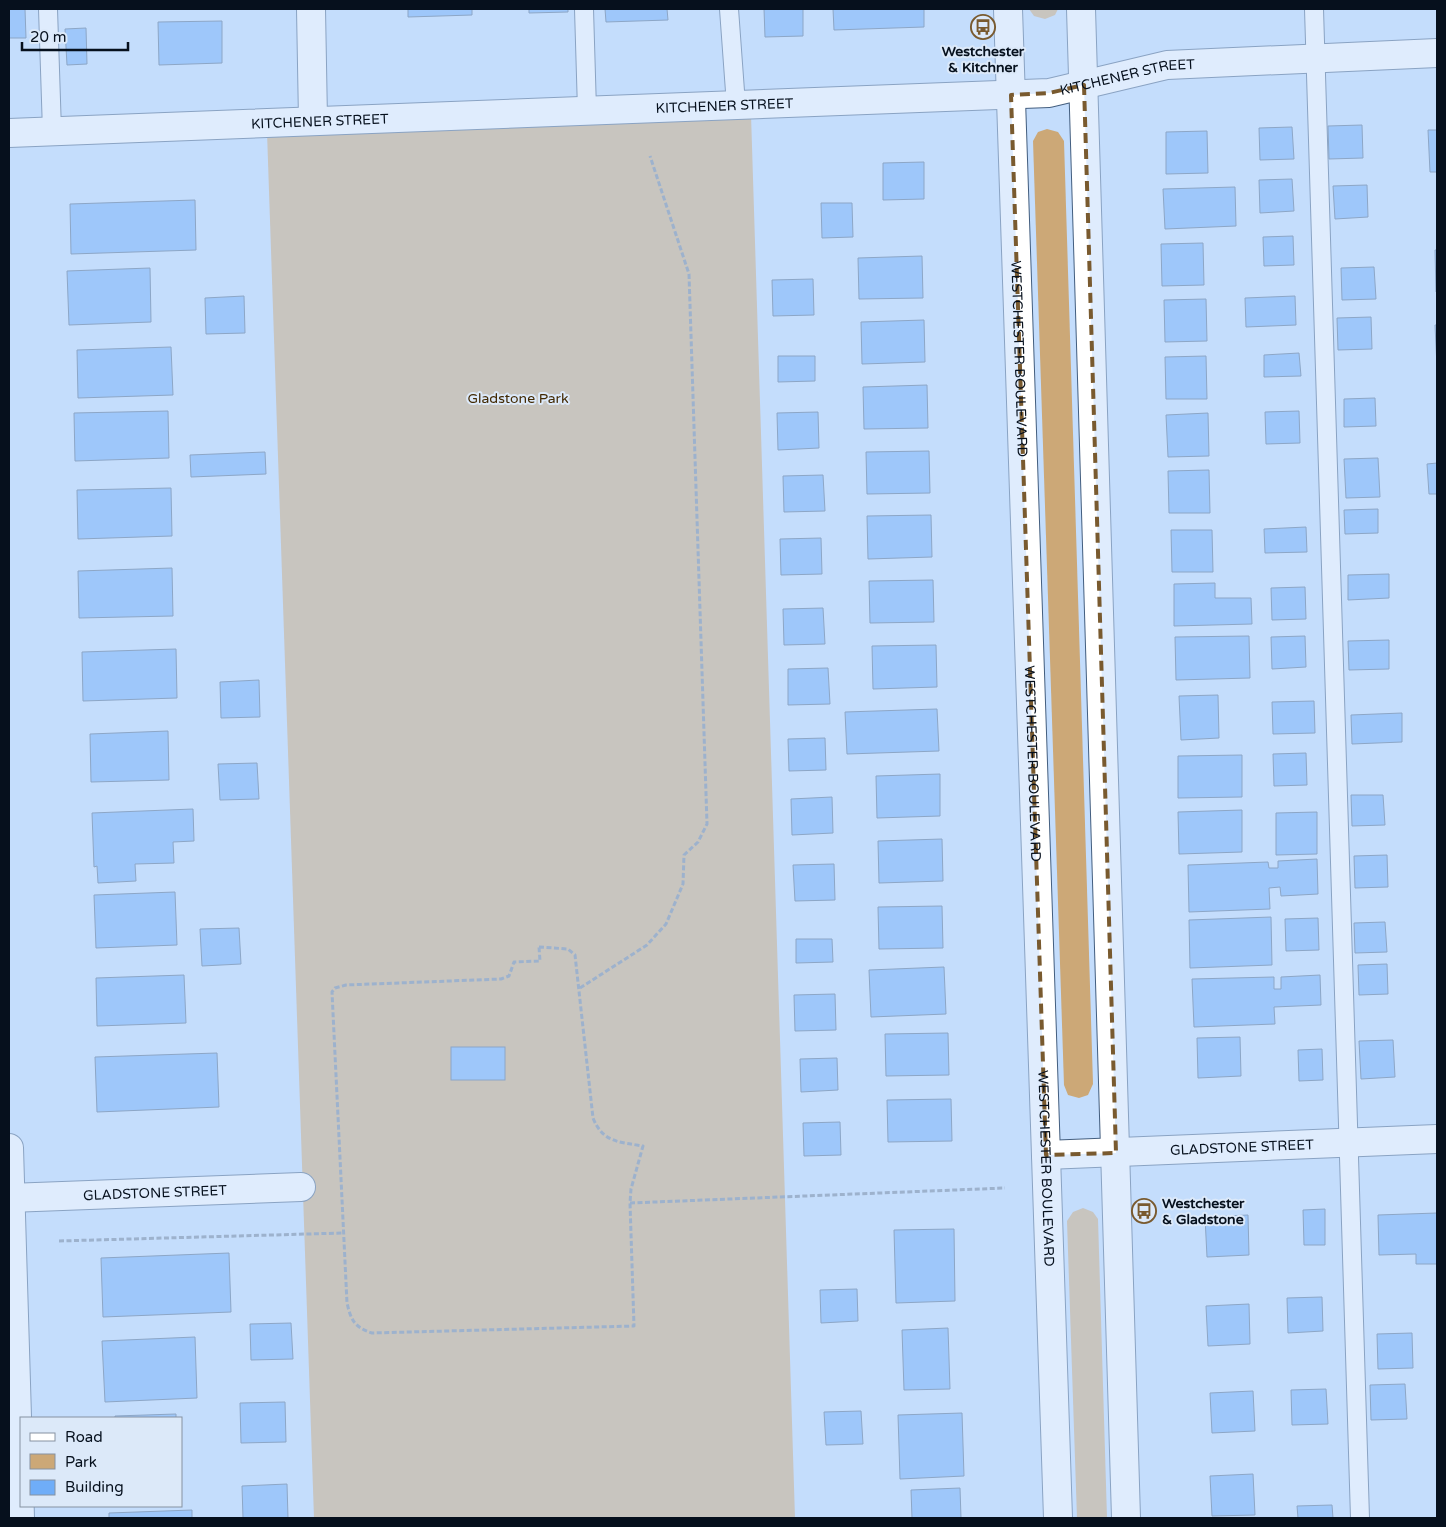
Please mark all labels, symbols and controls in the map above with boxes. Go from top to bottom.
bus stop icon: Westchester & Kitchner [970,14,996,40]
scale bar [22,20,129,52]
text: 20 m [30,28,67,46]
place label: Westchester & Kitchner [942,43,1025,76]
street label: KITCHENER STREET [1058,55,1196,99]
street label: KITCHENER STREET [655,94,794,117]
street label: KITCHENER STREET [251,110,389,132]
street label: WESTCHESTER BOULEVARD [1008,260,1031,457]
park label: Gladstone Park [467,390,569,407]
street label: WESTCHESTER BOULEVARD [1021,665,1045,862]
street label: WESTCHESTER BOULEVARD [1035,1070,1058,1267]
street label: GLADSTONE STREET [1170,1136,1315,1158]
street label: GLADSTONE STREET [83,1181,228,1204]
place label: Westchester & Gladstone [1162,1195,1245,1228]
bus stop icon: Westchester & Gladstone [1131,1198,1157,1224]
legend [20,1417,182,1507]
text: Road [65,1428,103,1446]
text: Park [65,1453,97,1471]
text: Building [65,1478,124,1496]

